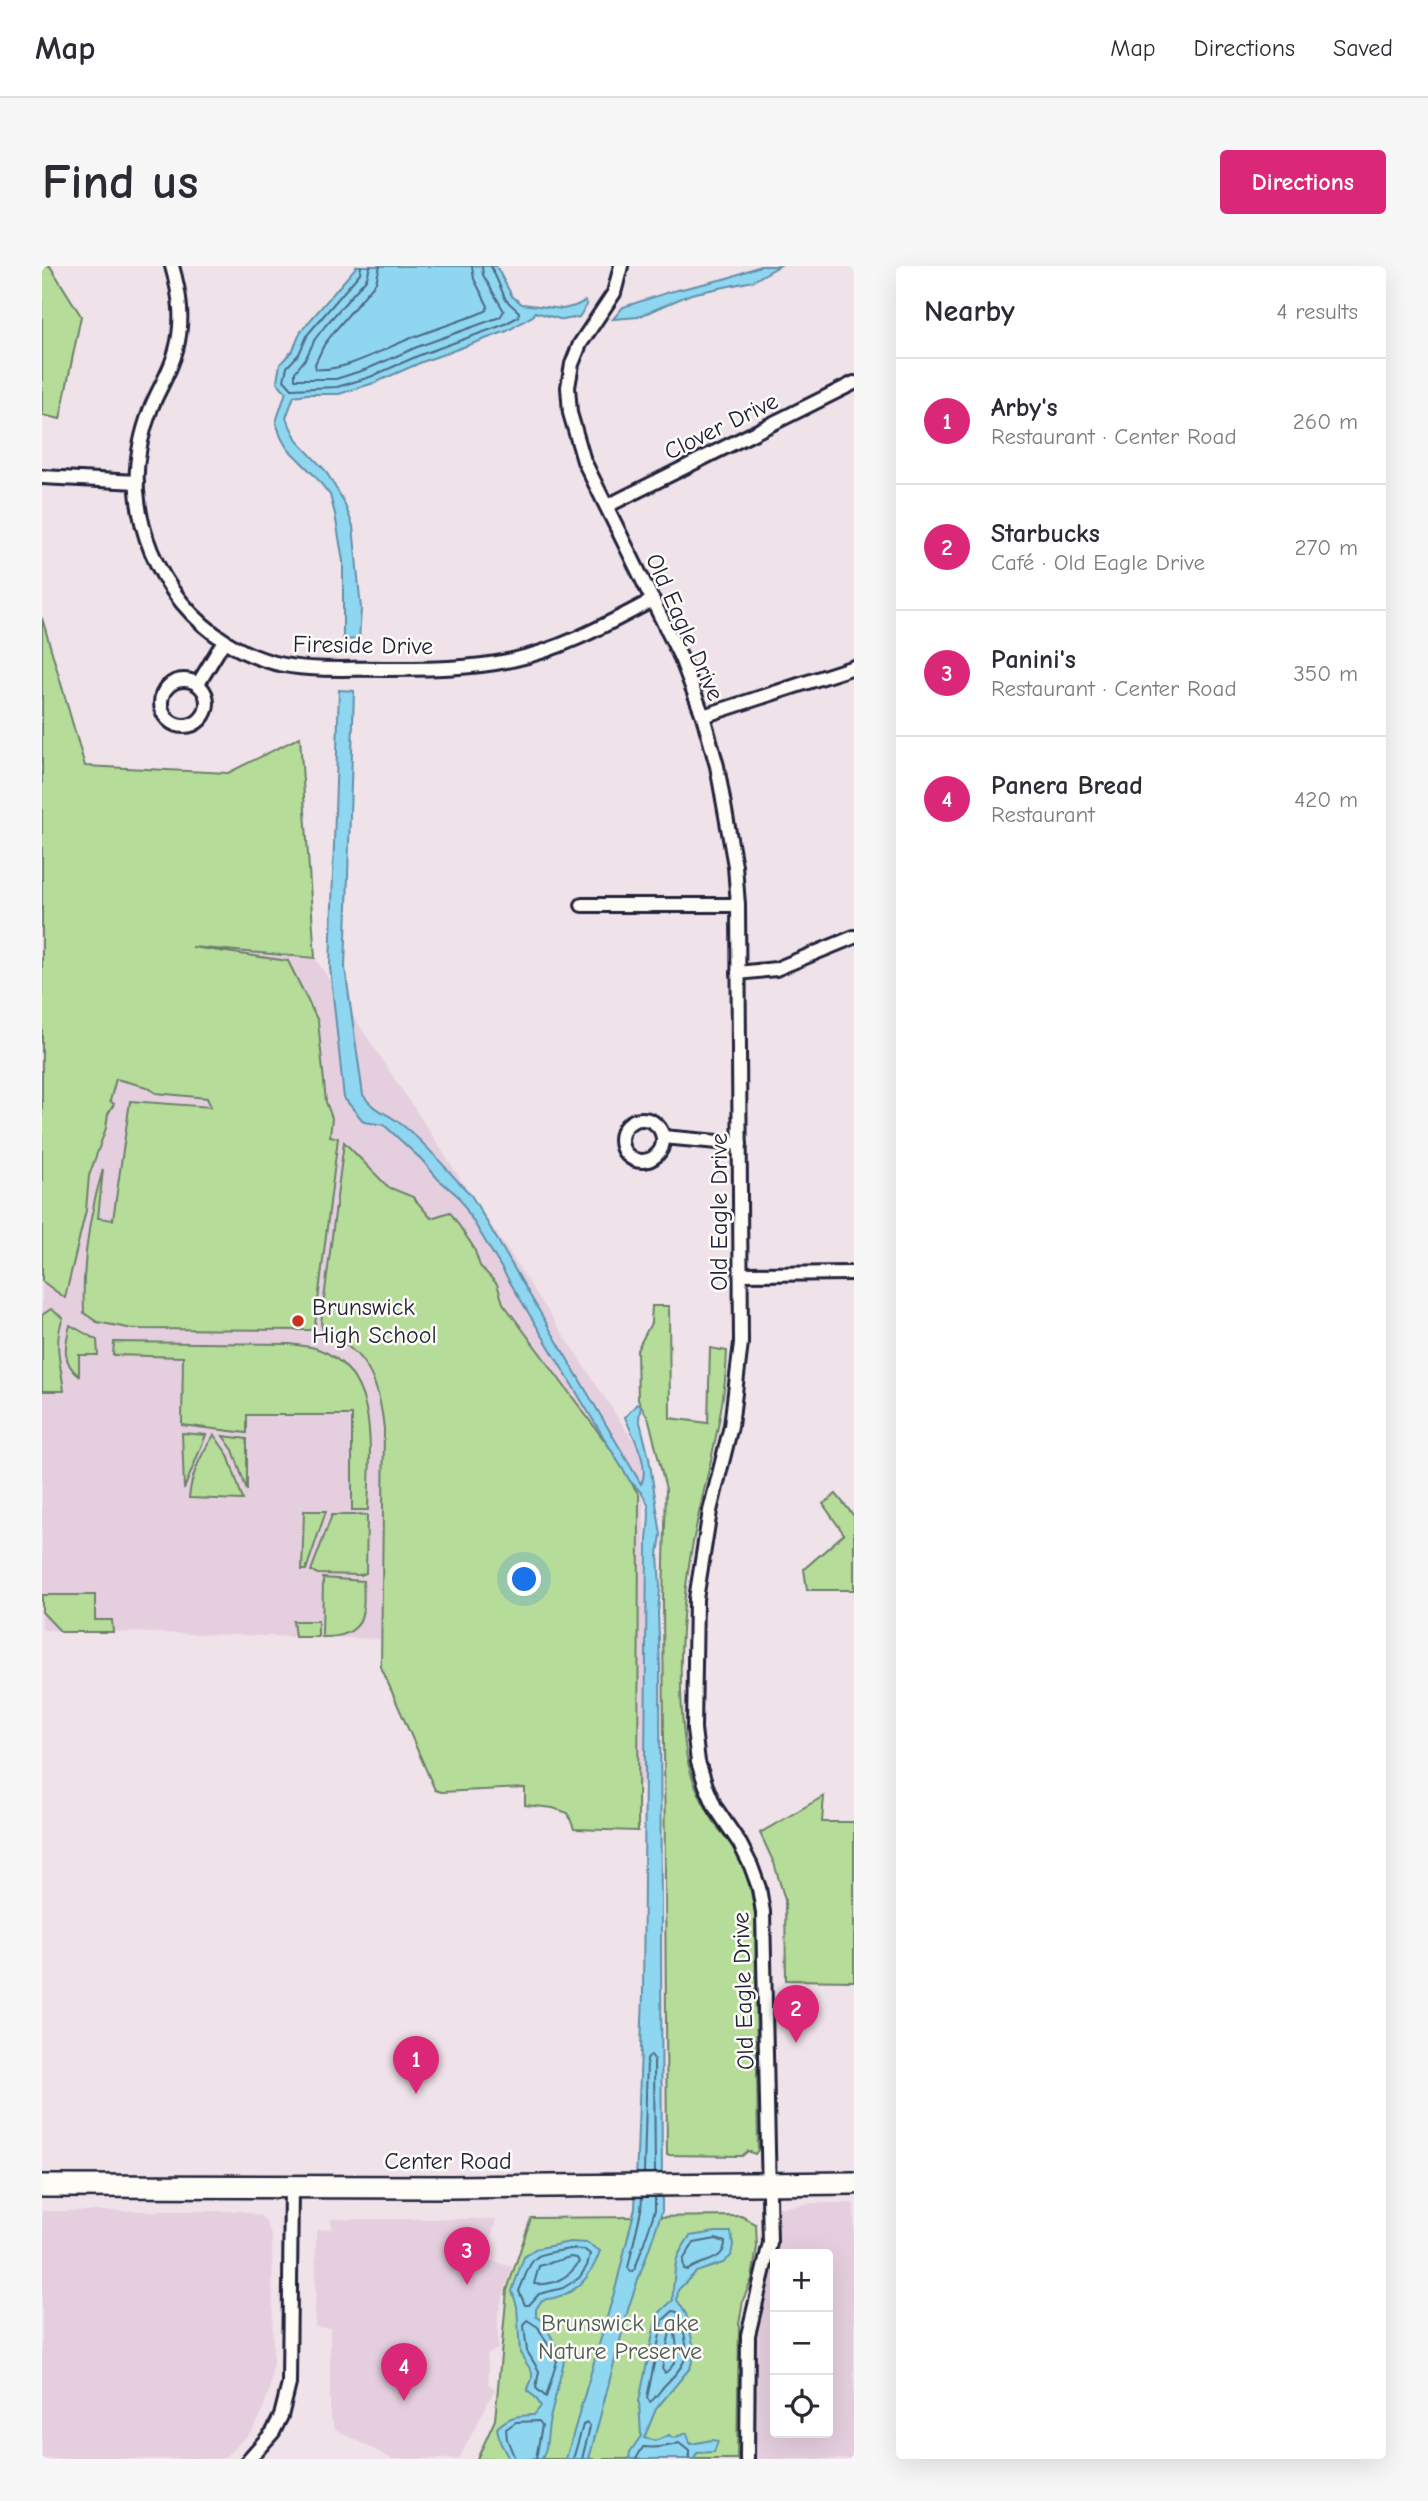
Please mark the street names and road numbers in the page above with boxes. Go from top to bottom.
street label: Clover Drive [659,386,783,466]
street label: Old Eagle Drive [640,549,730,705]
street label: Fireside Drive [293,630,433,660]
street label: Old Eagle Drive [705,1133,733,1291]
street label: Old Eagle Drive [726,1912,760,2070]
street label: Center Road [384,2147,512,2175]

